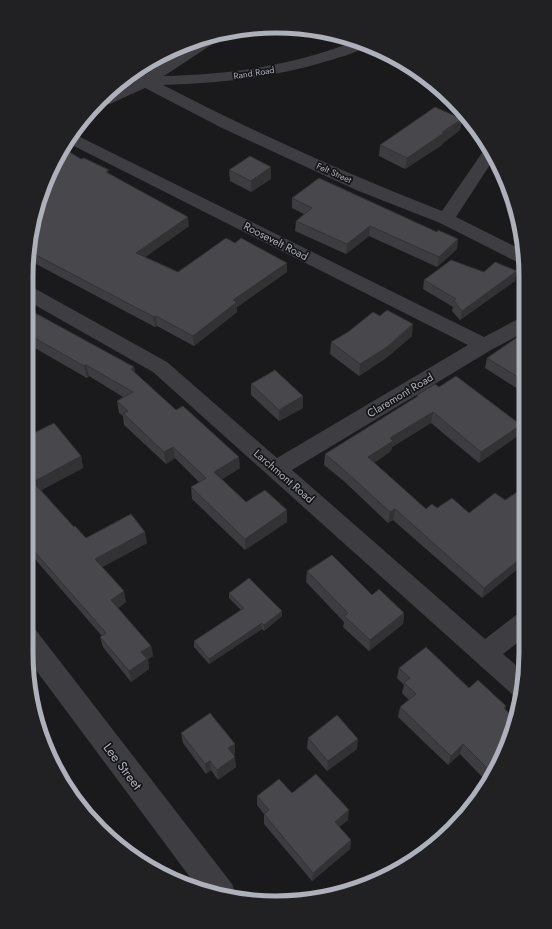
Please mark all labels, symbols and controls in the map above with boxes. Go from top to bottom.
street label: Rand Road [232,63,275,82]
street label: Felt Street [315,159,355,186]
street label: Roosevelt Road [241,218,311,264]
street label: Claremont Road [364,369,436,421]
street label: Larchmont Road [250,445,318,507]
street label: Lee Street [99,739,147,794]

